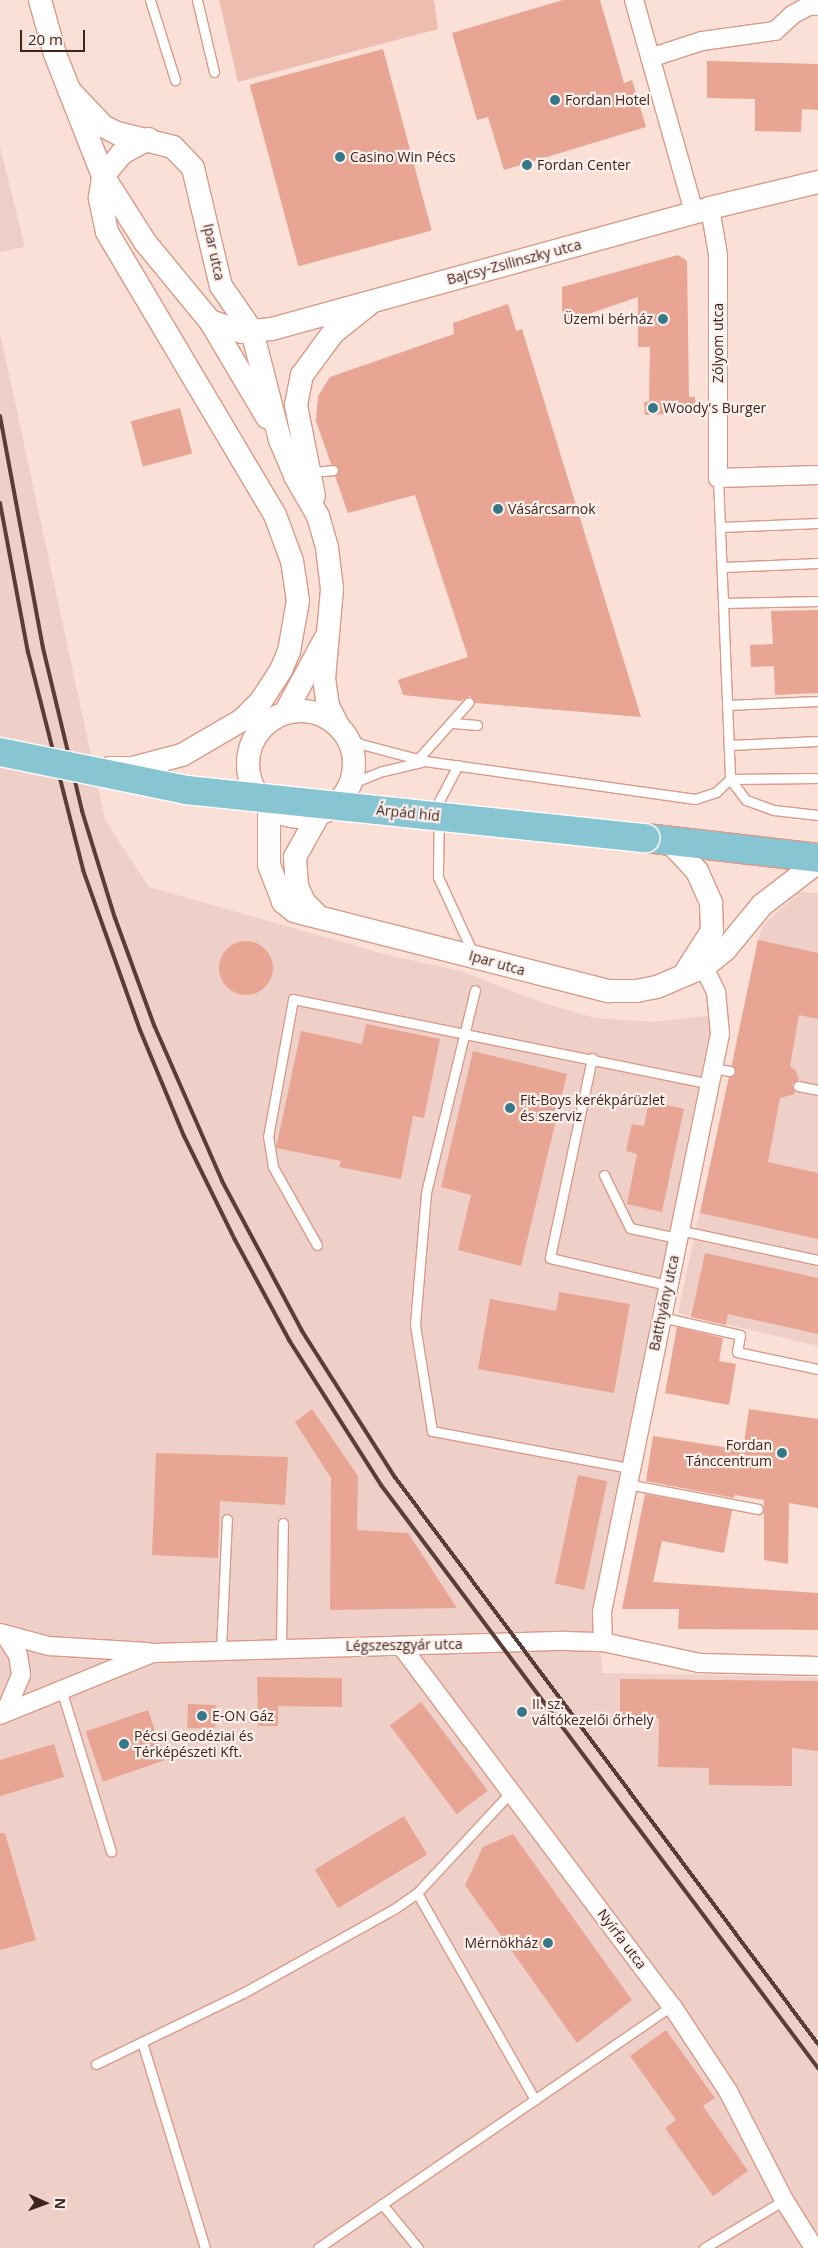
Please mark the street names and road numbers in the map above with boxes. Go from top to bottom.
street label: Ipar utca [200,222,228,282]
street label: Bajcsy-Zsilinszky utca [445,236,583,288]
street label: Zólyom utca [710,303,726,383]
street label: Árpád híd [375,801,441,825]
street label: Ipar utca [467,947,527,979]
street label: Batthyány utca [646,1254,682,1352]
street label: Légszeszgyár utca [345,1636,463,1654]
street label: Nyírfa utca [594,1906,650,1972]

